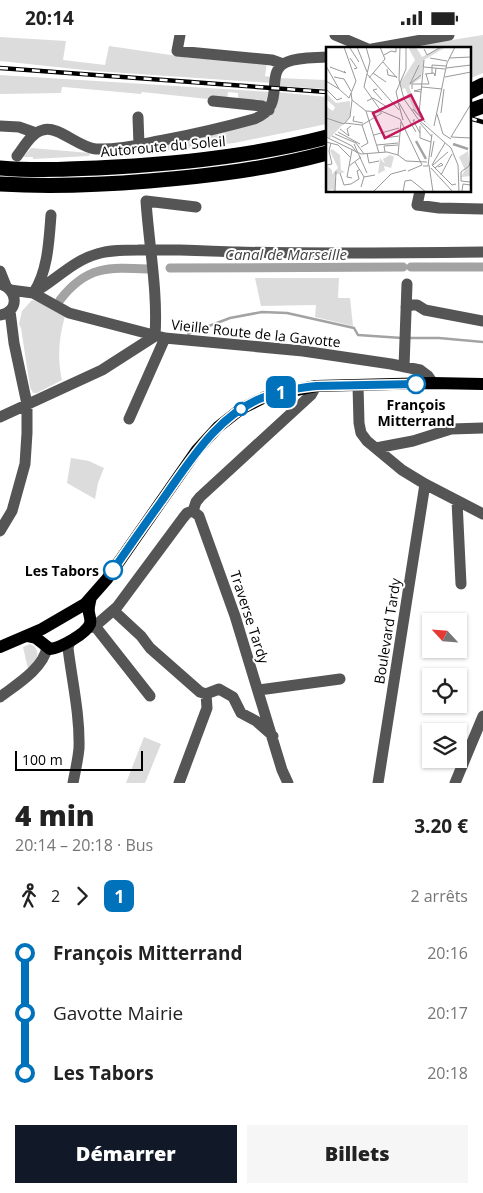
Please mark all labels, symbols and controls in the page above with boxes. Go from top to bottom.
text: 20:14 [25,5,74,31]
inset map [326,47,470,193]
street label: Autoroute du Soleil [100,131,226,161]
water label: Canal de Marseille [225,244,347,264]
street label: Vieille Route de la Gavotte [170,315,342,351]
marker: François Mitterrand [406,374,426,394]
line badge: 1 [265,376,297,408]
text: 1 [276,380,286,404]
place label: François Mitterrand [377,395,455,430]
unlabelled marker [234,402,248,416]
marker: Les Tabors [103,560,123,580]
place label: Les Tabors [25,561,99,580]
street label: Traverse Tardy [226,568,274,667]
street label: Boulevard Tardy [369,576,405,685]
north arrow [422,613,468,657]
map controls [422,613,467,768]
button: locate [422,668,467,713]
button: layers [422,723,467,768]
scale bar [15,748,142,771]
text: 100 m [22,750,63,769]
text: 4 min [15,796,95,834]
text: 3.20 € [414,813,468,839]
text: 20:14 – 20:18 · Bus [15,834,153,856]
icon: walk [15,882,43,910]
icon: forward [68,882,96,910]
text: 1 [114,884,124,908]
text: 2 [51,885,60,907]
text: 2 arrêts [410,885,468,907]
text: François Mitterrand [53,940,242,966]
text: 20:16 [427,942,468,964]
text: Gavotte Mairie [53,1000,183,1026]
text: 20:17 [427,1002,468,1024]
text: Les Tabors [53,1060,154,1086]
text: 20:18 [427,1062,468,1084]
button: Démarrer [15,1125,237,1183]
button: Billets [247,1125,468,1183]

